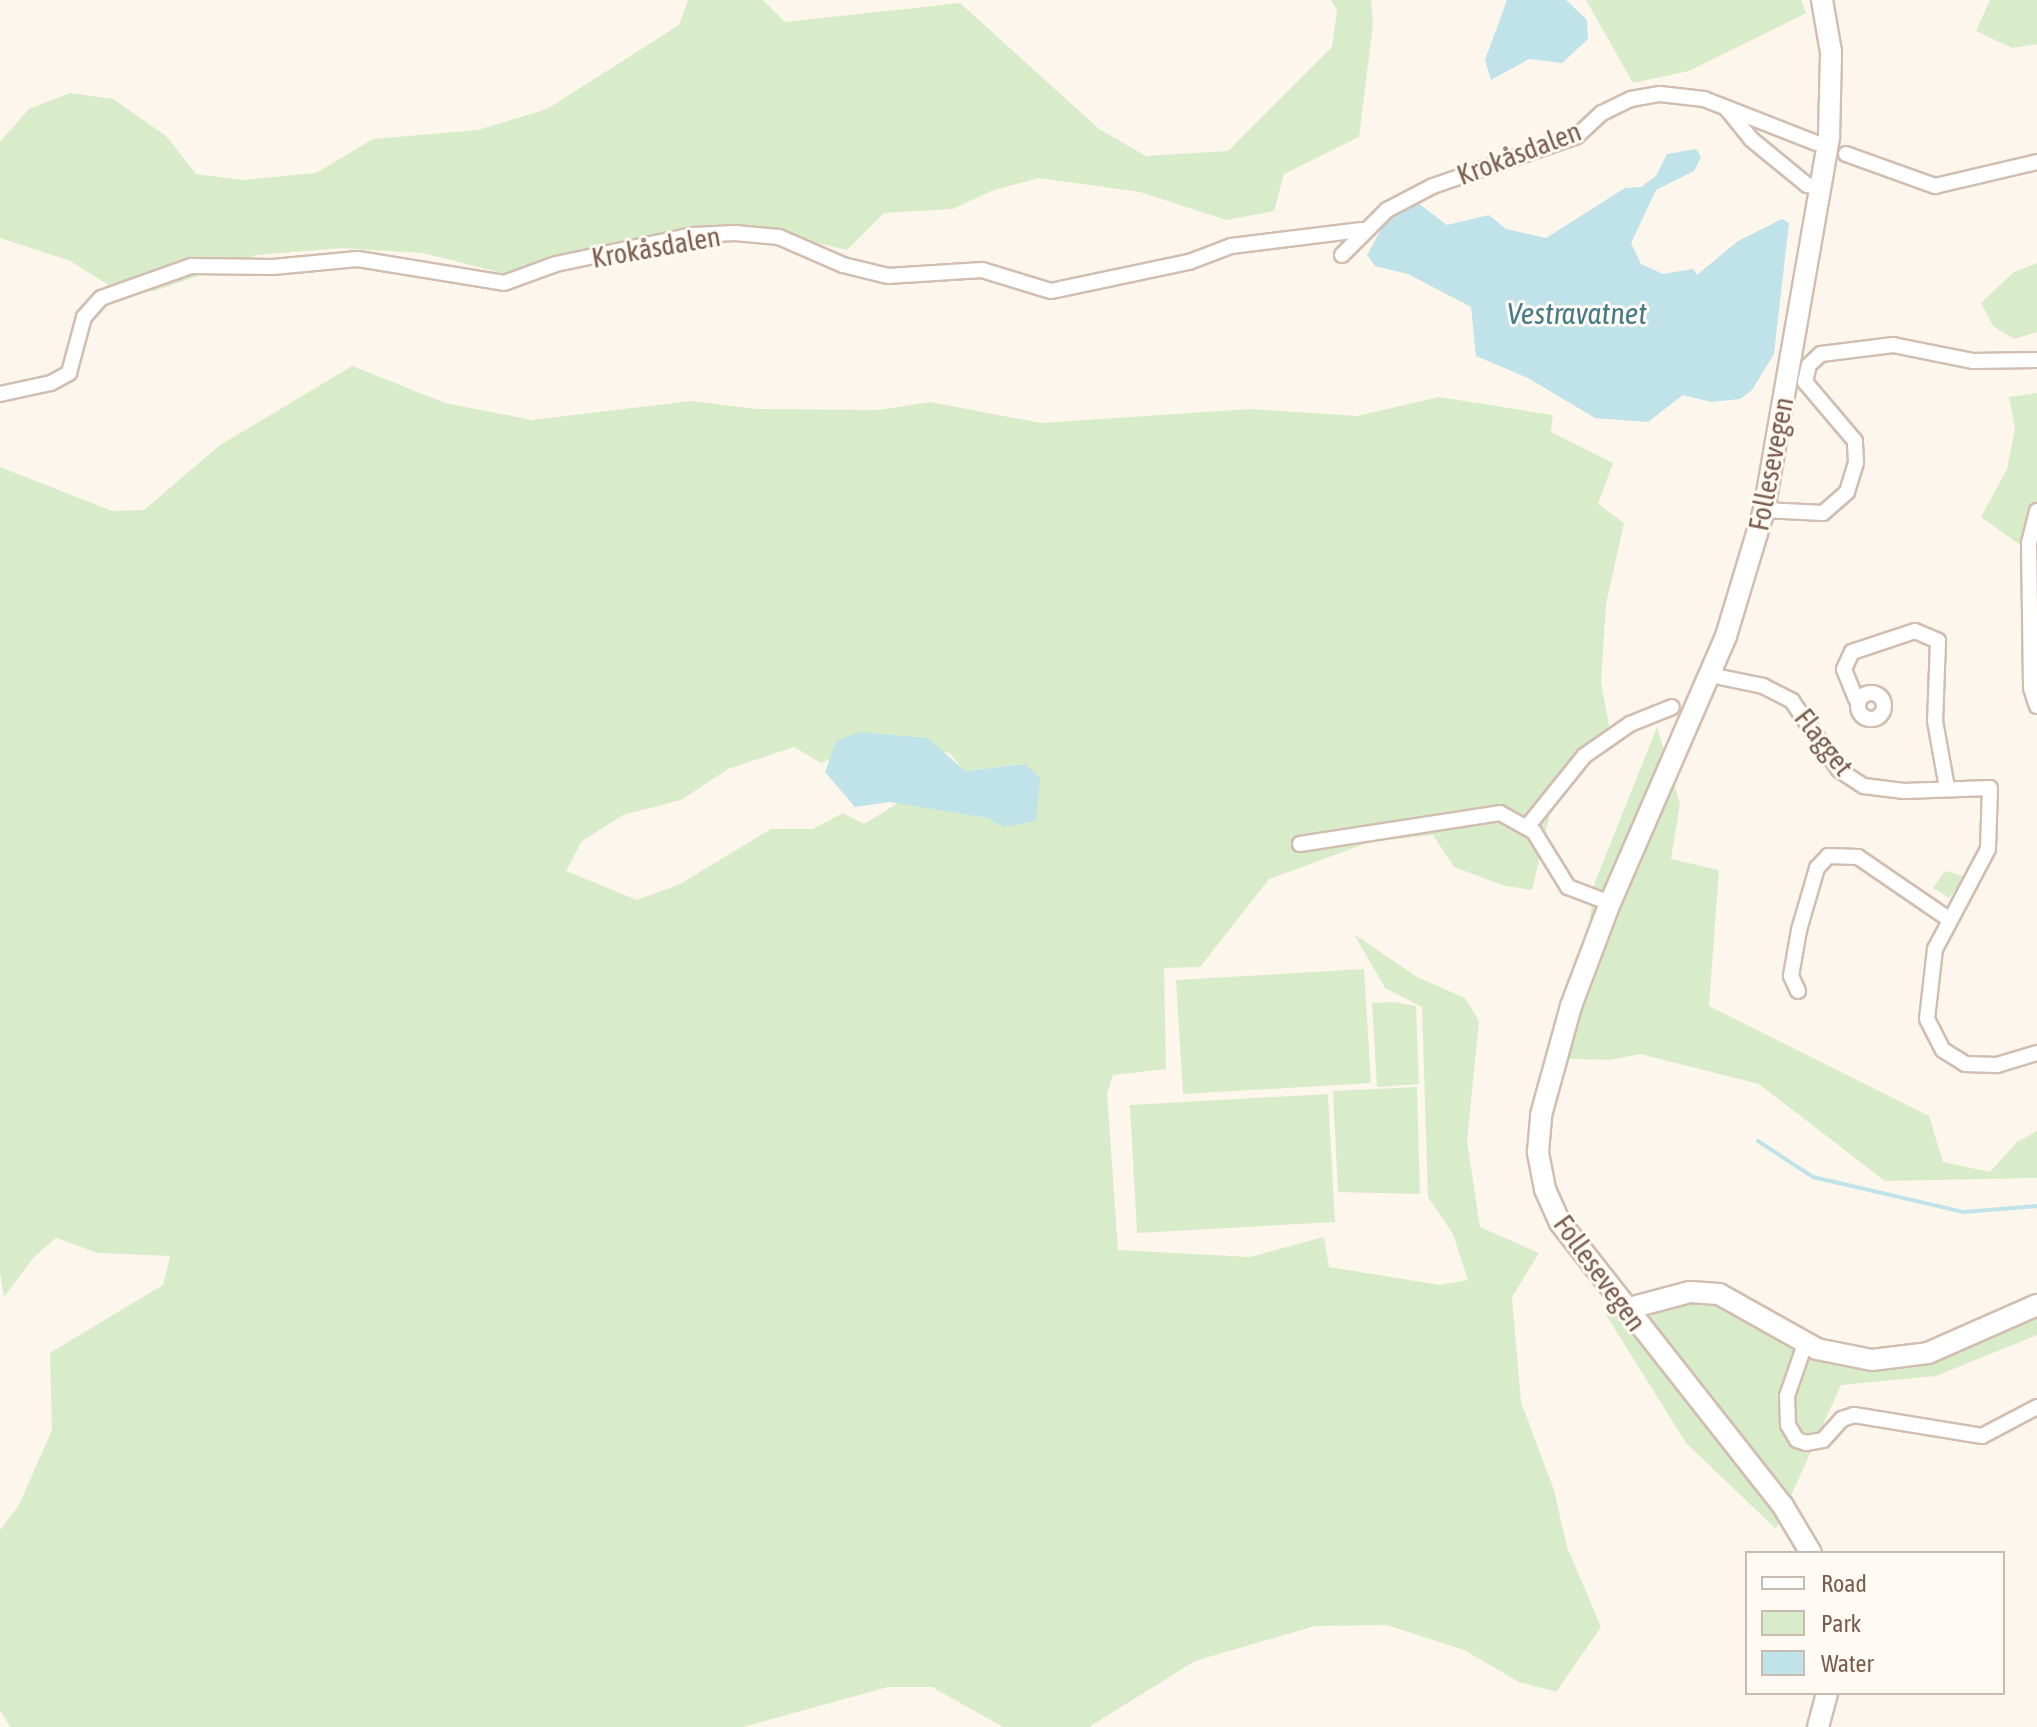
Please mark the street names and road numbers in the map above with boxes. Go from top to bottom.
street label: Krokåsdalen [1452,114,1586,192]
street label: Krokåsdalen [589,219,723,275]
street label: Follesevegen [1742,394,1800,534]
street label: Flagget [1788,702,1860,782]
street label: Follesevegen [1547,1208,1653,1338]

